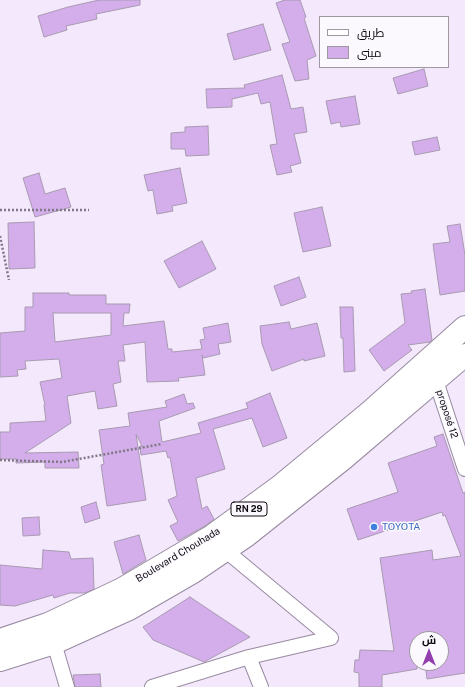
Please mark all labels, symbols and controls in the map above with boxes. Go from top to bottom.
legend [319,16,449,68]
text: طريق [357,26,384,40]
text: مبنى [357,46,382,60]
street label: proposé 12 [434,388,460,440]
road number: RN 29 [231,502,267,516]
place label: TOYOTA [382,521,420,533]
marker: TOYOTA [369,522,379,532]
street label: Boulevard Chouhada [134,525,222,585]
north arrow [409,631,449,671]
text: ش [422,634,436,646]

